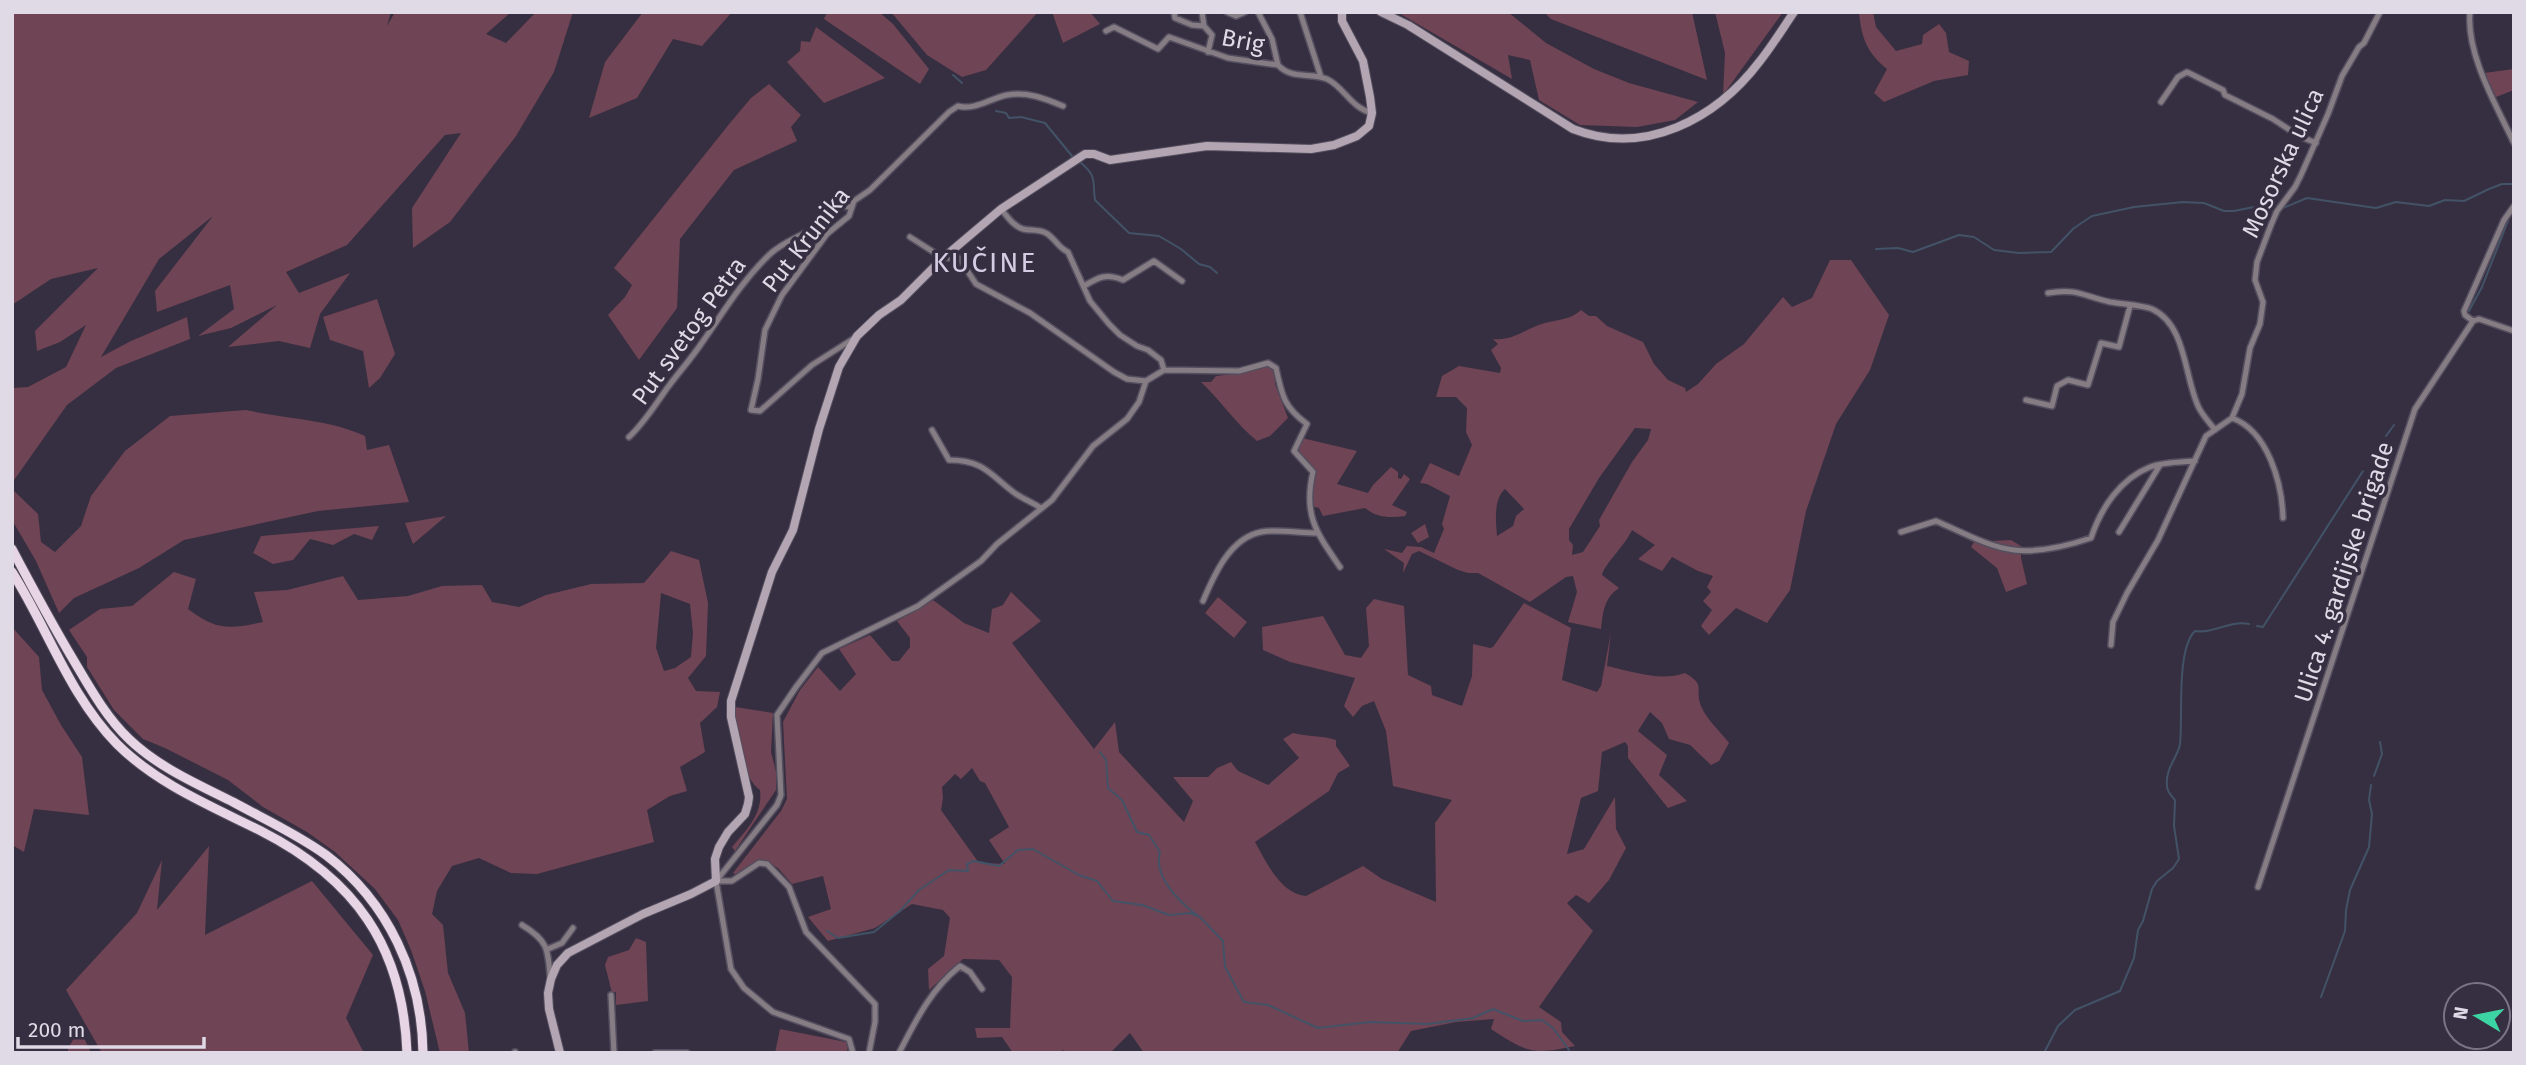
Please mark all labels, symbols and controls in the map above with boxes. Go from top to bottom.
street label: Brig [1219,23,1267,59]
street label: Mosorska ulica [2236,84,2330,242]
street label: Put Krunika [756,182,856,298]
district label: KUČINE [933,246,1037,279]
street label: Put svetog Petra [626,252,752,410]
street label: Ulica 4. gardijske brigade [2289,438,2399,706]
north arrow [2442,981,2512,1051]
text: N [2448,1005,2473,1021]
scale bar [18,1006,203,1050]
text: 200 m [28,1017,85,1043]

